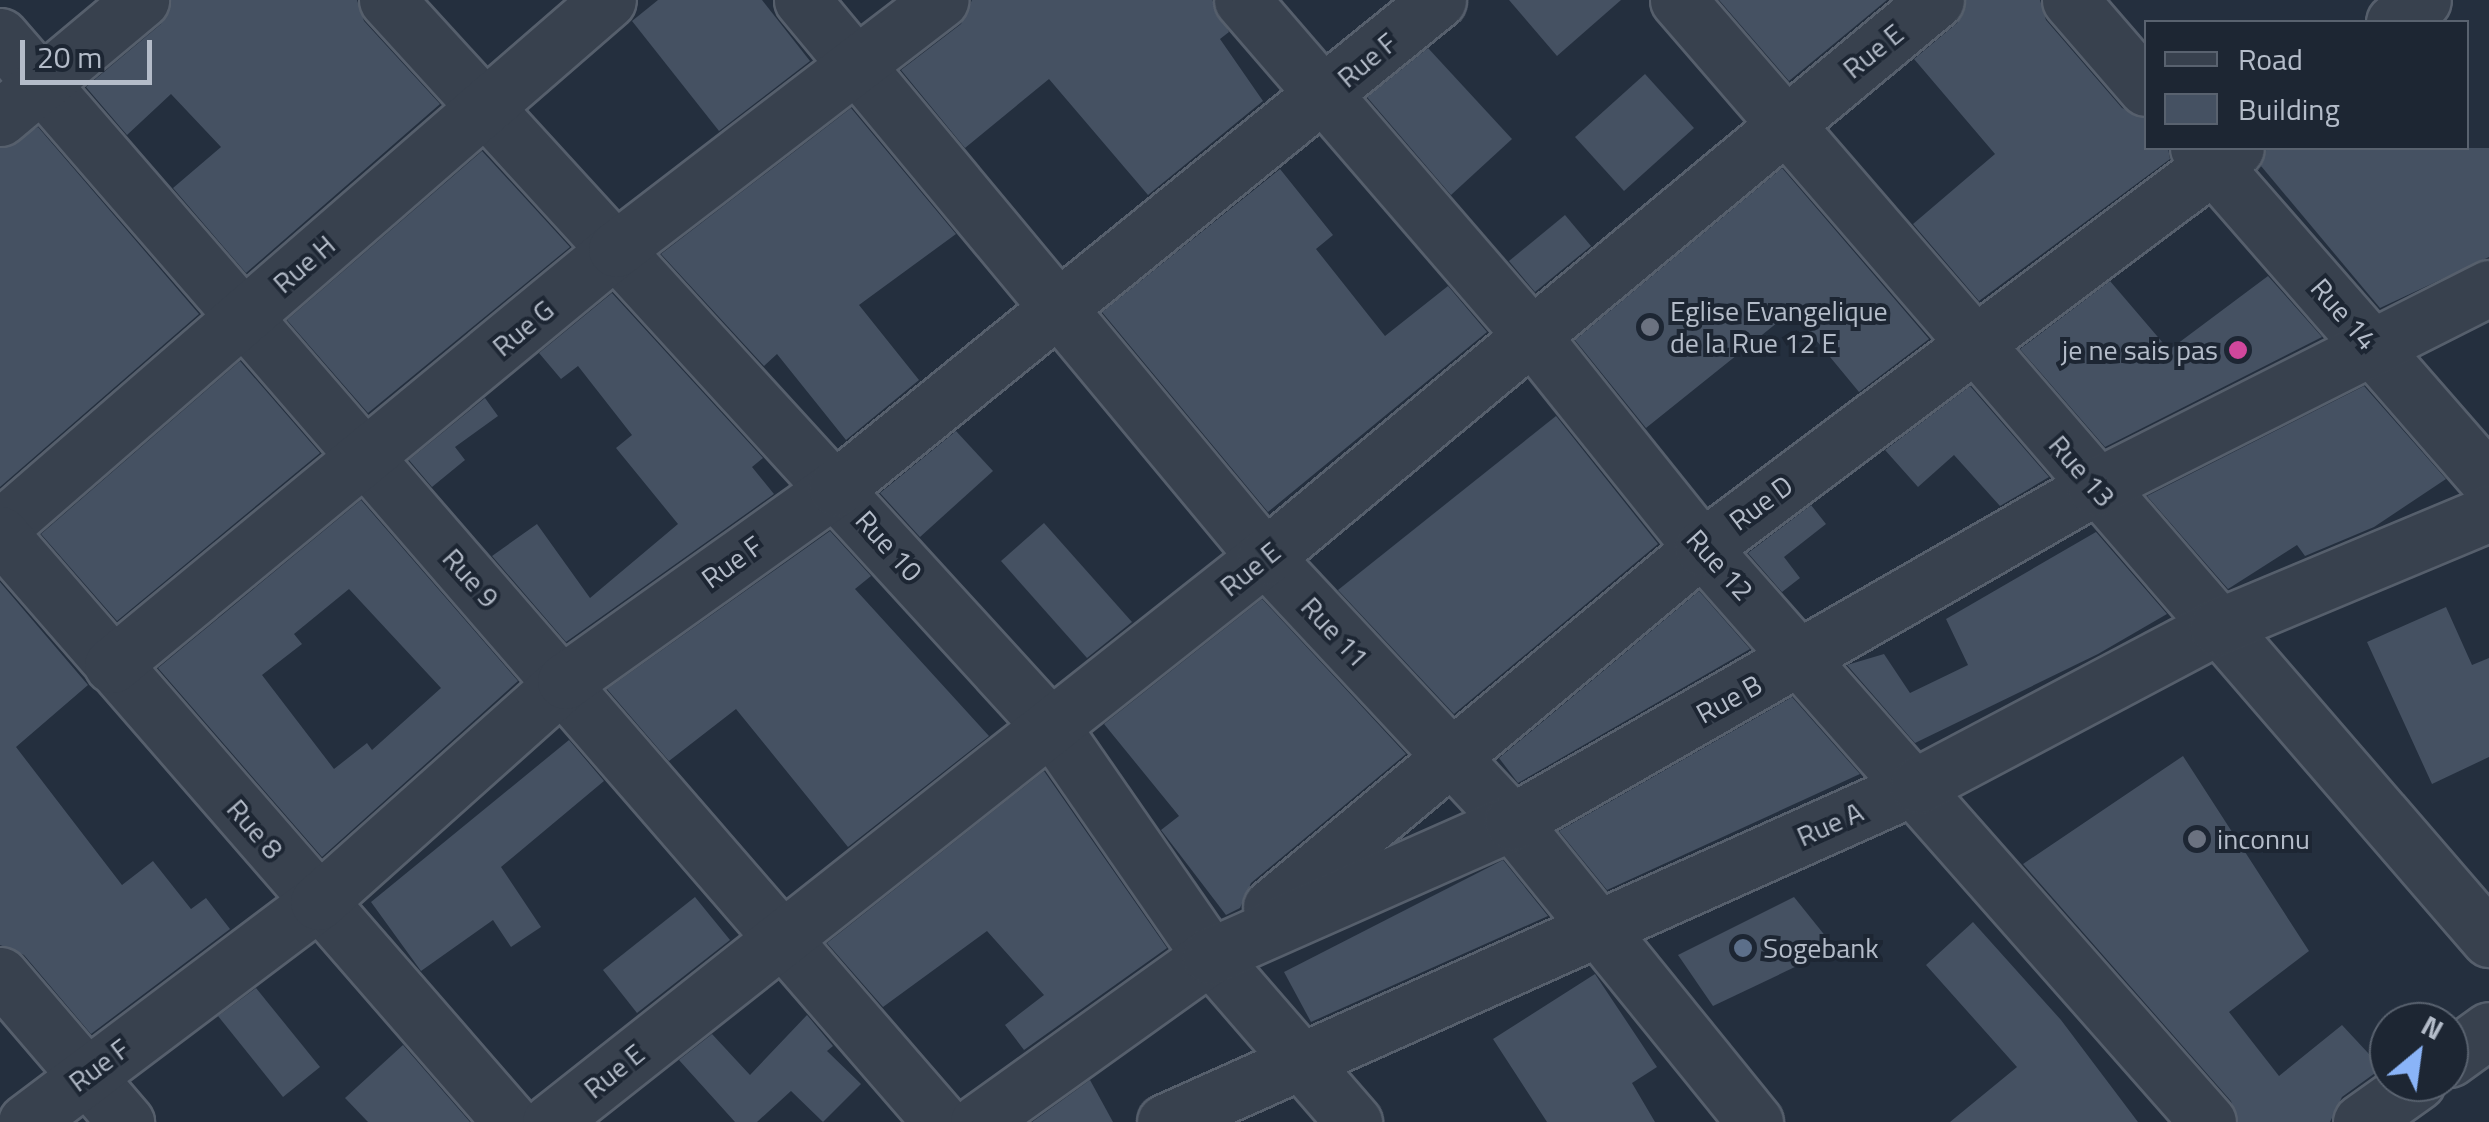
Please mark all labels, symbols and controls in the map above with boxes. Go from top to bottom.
street label: Rue E [1836,17,1910,85]
scale bar [25,20,158,82]
legend [2144,20,2469,150]
street label: Rue F [1331,26,1403,94]
text: 20 m [37,34,102,80]
text: Road [2238,36,2303,82]
text: Building [2238,86,2340,132]
street label: Rue H [266,228,342,300]
street label: Rue 14 [2304,271,2384,357]
street label: Rue G [486,293,560,363]
place label: Eglise Evangelique de la Rue 12 E [1670,294,1888,360]
marker: Eglise Evangelique de la Rue 12 E [1639,316,1661,338]
place label: je ne sais pas [2062,333,2218,367]
marker: je ne sais pas [2227,339,2249,361]
street label: Rue 13 [2042,428,2122,514]
street label: Rue D [1723,468,1799,538]
street label: Rue 10 [849,504,929,588]
street label: Rue 12 [1680,523,1760,607]
street label: Rue F [695,529,769,595]
street label: Rue E [1213,535,1287,603]
street label: Rue 9 [436,541,506,615]
street label: Rue 11 [1294,590,1376,674]
street label: Rue B [1690,667,1768,731]
street label: Rue 8 [220,792,290,866]
street label: Rue A [1792,795,1868,853]
place label: inconnu [2217,822,2310,856]
marker: inconnu [2186,828,2208,850]
place label: Sogebank [1763,931,1879,965]
marker: Sogebank [1732,937,1754,959]
north arrow [2369,1002,2469,1102]
text: N [2414,1004,2452,1051]
street label: Rue F [62,1031,136,1099]
street label: Rue E [577,1037,651,1105]

